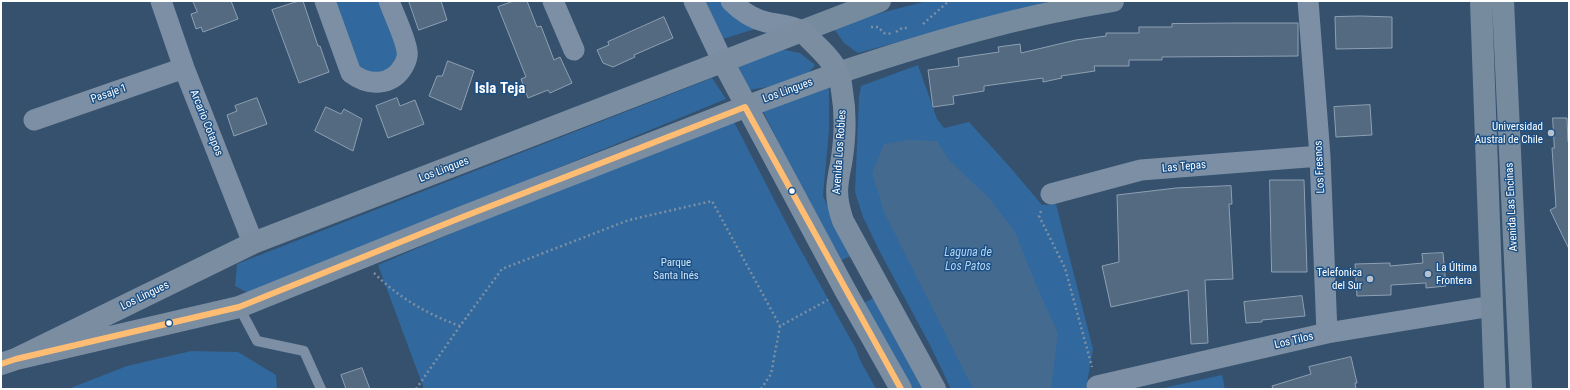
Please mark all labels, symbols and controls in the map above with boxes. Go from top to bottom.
street label: Los Lingues [761,76,815,106]
district label: Isla Teja [475,80,525,98]
street label: Pasaje 1 [89,82,129,106]
street label: Arcario Cotapos [187,88,225,158]
street label: Avenida Los Robles [830,109,850,195]
place label: Universidad Austral de Chile [1475,120,1543,146]
marker: Universidad Austral de Chile [1546,128,1556,138]
street label: Los Fresnos [1312,140,1328,194]
street label: Los Lingues [417,154,471,186]
street label: Las Tepas [1161,159,1207,175]
street label: Avenida Las Encinas [1503,162,1521,252]
unlabelled marker [787,186,797,196]
water label: Laguna de Los Patos [944,246,992,274]
park label: Parque Santa Inés [653,256,699,282]
place label: La Última Frontera [1436,261,1477,287]
place label: Telefonica del Sur [1317,266,1362,292]
marker: La Última Frontera [1423,269,1433,279]
marker: Telefonica del Sur [1365,274,1375,284]
street label: Los Lingues [119,279,171,313]
unlabelled marker [164,318,174,328]
street label: Los Tilos [1273,330,1315,352]

